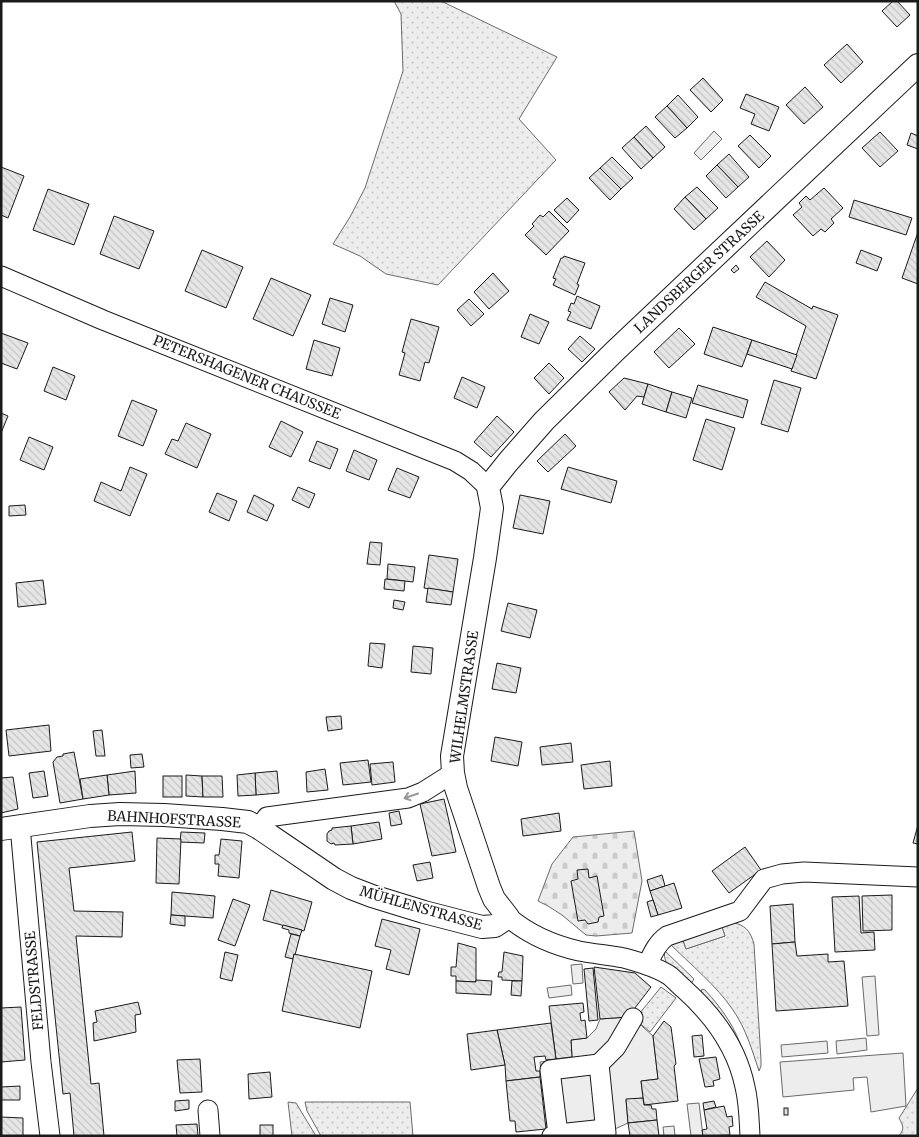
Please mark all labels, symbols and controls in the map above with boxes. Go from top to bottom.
street label: LANDSBERGER STRASSE [630,207,768,337]
street label: PETERSHAGENER CHAUSSEE [151,331,344,423]
street label: WILHELMSTRASSE [446,629,482,765]
one-way arrow [403,792,419,802]
street label: BAHNHOFSTRASSE [107,807,241,831]
street label: MÜHLENSTRASSE [358,882,484,934]
street label: FELDSTRASSE [21,931,47,1031]

